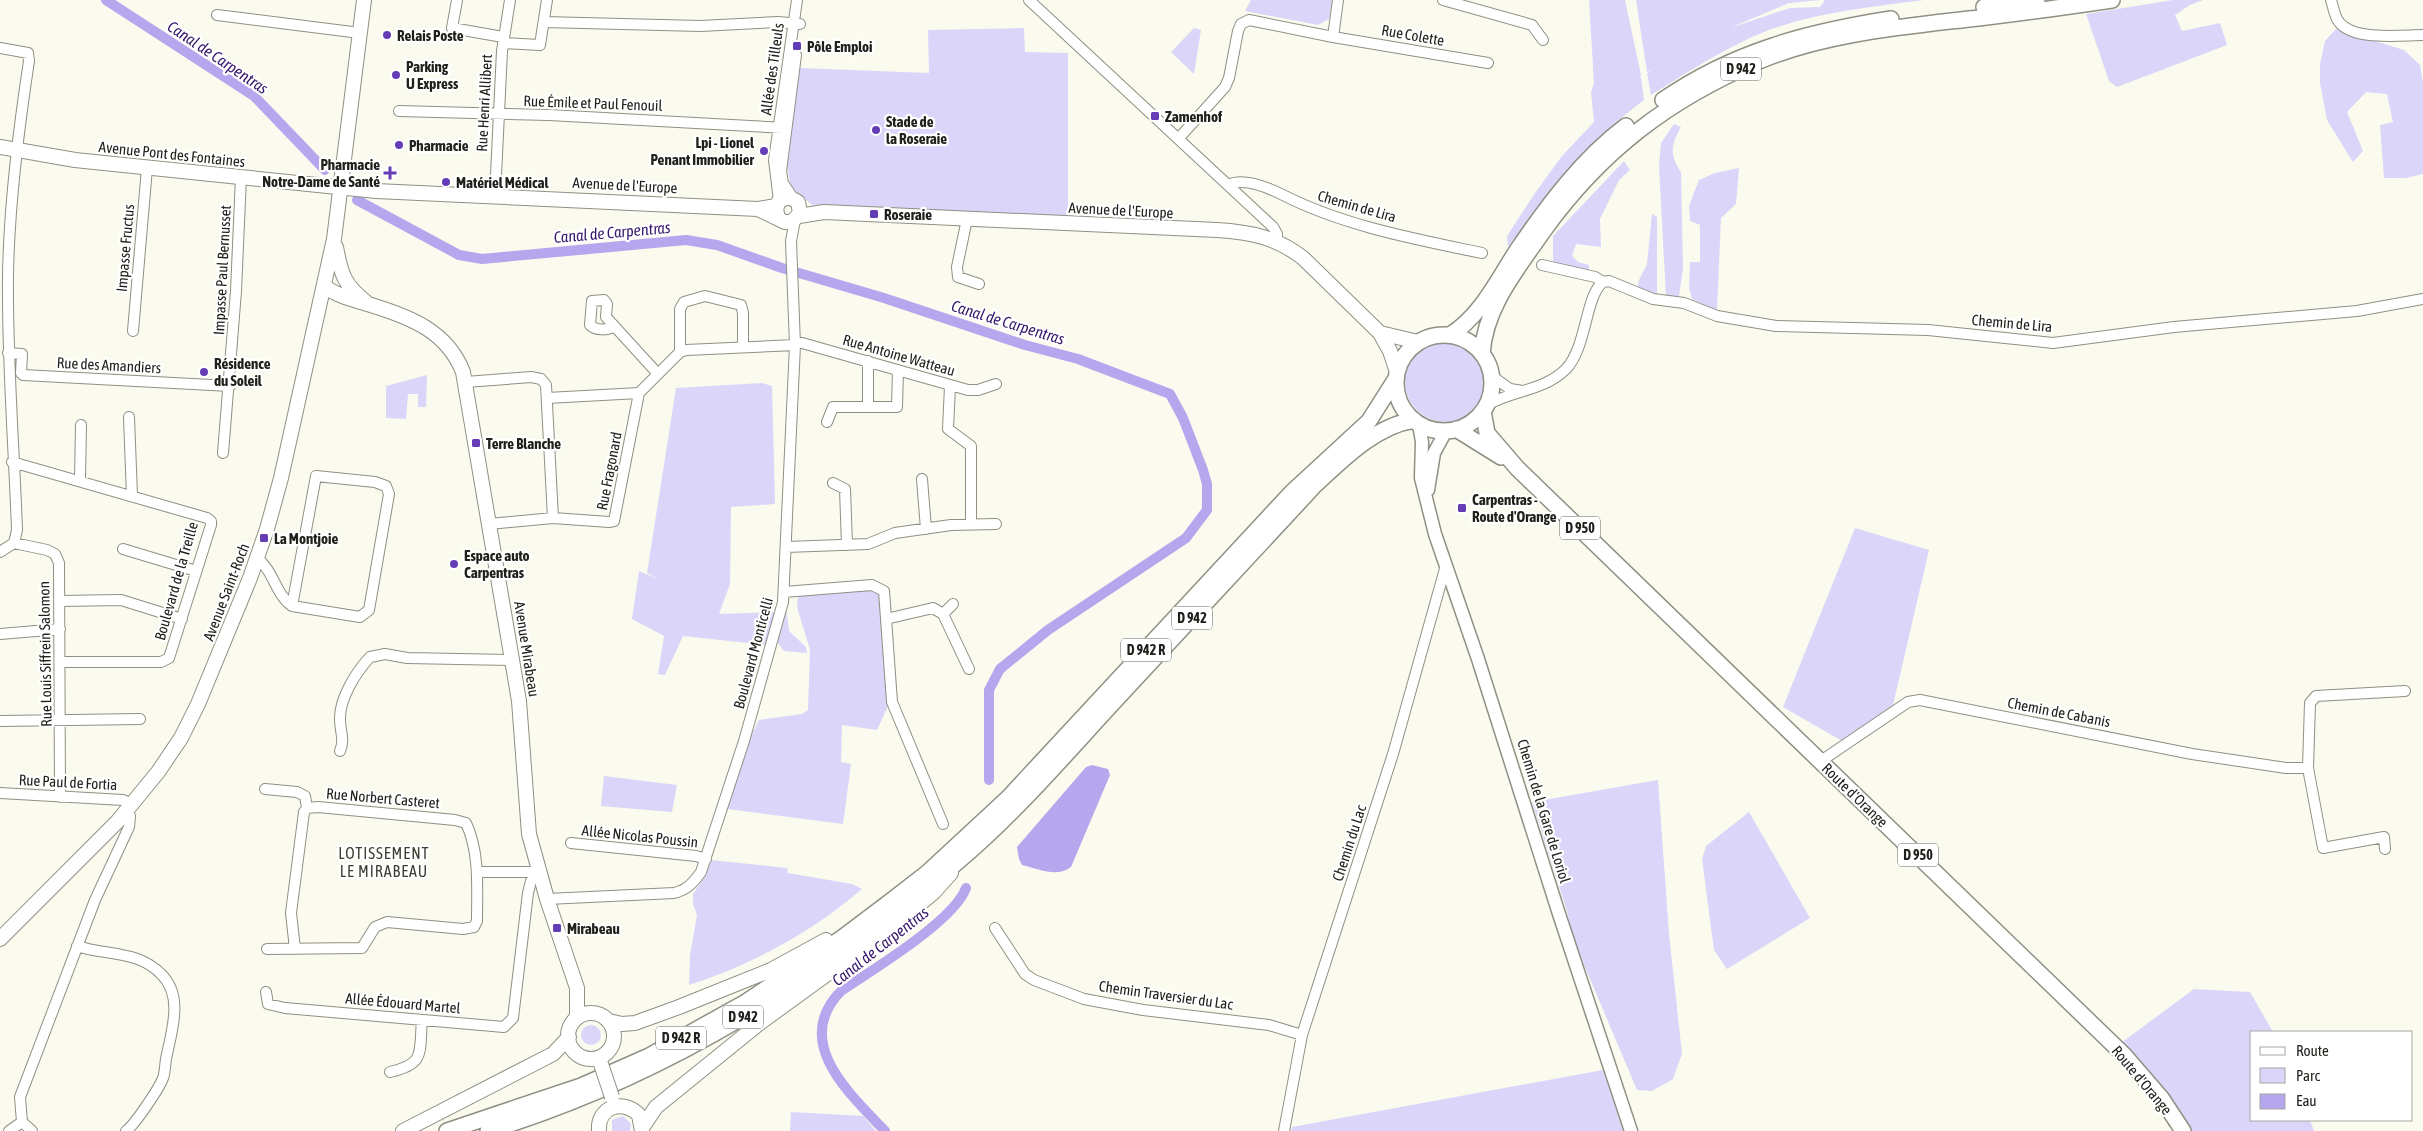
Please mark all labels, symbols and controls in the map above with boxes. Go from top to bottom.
water label: Canal de Carpentras [164,17,272,98]
street label: Rue Colette [1380,21,1446,49]
street label: Allée des Tilleuls [757,22,787,116]
place label: Relais Poste [397,27,464,44]
marker: Relais Poste [381,29,393,41]
place label: Pôle Emploi [807,38,873,55]
marker: Pôle Emploi [791,40,803,52]
street label: Rue Henri Allibert [473,54,495,152]
place label: Parking U Express [406,58,459,92]
road number: D 942 [1721,58,1761,80]
marker: Parking U Express [390,69,402,81]
street label: Rue Émile et Paul Fenouil [523,92,663,114]
place label: Zamenhof [1165,108,1223,125]
marker: Zamenhof [1149,110,1161,122]
place label: Stade de la Roseraie [886,113,947,147]
marker: Stade de la Roseraie [870,124,882,136]
place label: Lpi - Lionel Penant Immobilier [650,134,755,168]
place label: Pharmacie [409,137,469,154]
street label: Avenue Pont des Fontaines [98,138,246,170]
marker: Pharmacie [393,139,405,151]
marker: Lpi - Lionel Penant Immobilier [758,145,770,157]
place label: Pharmacie Notre-Dame de Santé [262,156,380,190]
marker: Pharmacie Notre-Dame de Santé [384,167,396,179]
place label: Matériel Médical [456,174,550,191]
street label: Avenue de l'Europe [572,174,678,196]
marker: Matériel Médical [440,176,452,188]
street label: Chemin de Lira [1316,187,1398,225]
street label: Avenue de l'Europe [1068,199,1174,221]
street label: Impasse Fructus [113,203,137,293]
street label: Impasse Paul Bernusset [210,205,234,335]
place label: Roseraie [884,206,932,223]
marker: Roseraie [868,208,880,220]
water label: Canal de Carpentras [553,218,672,247]
water label: Canal de Carpentras [949,296,1067,349]
street label: Chemin de Lira [1971,311,2053,335]
street label: Rue Antoine Watteau [841,331,957,379]
street label: Rue des Amandiers [56,354,162,376]
place label: Résidence du Soleil [214,355,271,389]
marker: Résidence du Soleil [198,366,210,378]
street label: Rue Fragonard [593,430,625,512]
place label: Terre Blanche [486,435,561,452]
marker: Terre Blanche [470,437,482,449]
place label: Carpentras - Route d'Orange [1472,491,1557,525]
marker: Carpentras - Route d'Orange [1456,502,1468,514]
road number: D 950 [1560,516,1600,540]
street label: Boulevard de la Treille [151,520,201,642]
place label: La Montjoie [274,530,338,547]
marker: La Montjoie [258,532,270,544]
street label: Avenue Saint-Roch [200,541,252,643]
place label: Espace auto Carpentras [464,547,530,581]
marker: Espace auto Carpentras [448,558,460,570]
street label: Rue Louis Siffrein Salomon [35,581,55,727]
street label: Boulevard Monticelli [730,596,776,710]
street label: Avenue Mirabeau [511,600,543,698]
road number: D 942 [1172,606,1212,630]
road number: D 942 R [1121,638,1171,662]
street label: Chemin de Cabanis [2006,694,2112,730]
street label: Chemin de la Gare de Loriol [1514,737,1574,885]
street label: Route d'Orange [1819,760,1891,831]
street label: Rue Paul de Fortia [18,771,118,793]
street label: Rue Norbert Casteret [325,785,441,811]
street label: Chemin du Lac [1329,802,1369,883]
street label: Allée Nicolas Poussin [581,821,699,851]
district label: LOTISSEMENT LE MIRABEAU [338,844,430,880]
road number: D 950 [1898,844,1938,866]
water label: Canal de Carpentras [828,903,933,990]
place label: Mirabeau [567,920,620,937]
marker: Mirabeau [551,922,563,934]
street label: Chemin Traversier du Lac [1098,977,1235,1013]
street label: Allée Édouard Martel [345,990,461,1016]
road number: D 942 [723,1006,763,1028]
road number: D 942 R [656,1026,706,1050]
legend [2250,1031,2413,1121]
street label: Route d'Orange [2108,1042,2176,1118]
text: Route [2296,1042,2329,1059]
text: Parc [2296,1067,2320,1084]
text: Eau [2296,1092,2317,1109]

